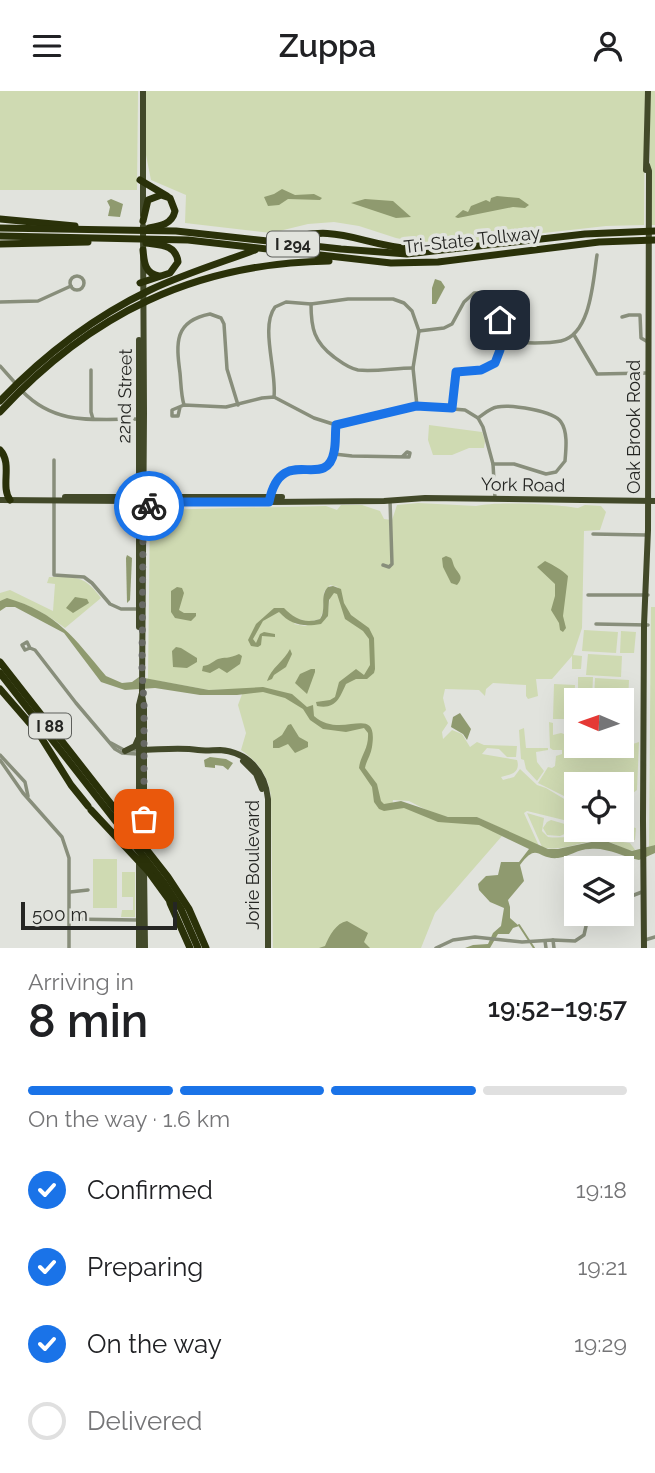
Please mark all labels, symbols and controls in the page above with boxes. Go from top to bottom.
icon: menu [28,27,66,65]
text: Zuppa [279,27,376,64]
icon: person [589,27,627,65]
street label: Tri-State Tollway [403,222,541,257]
road number: I 294 [267,231,319,257]
pin [470,290,530,350]
icon: home [481,301,519,339]
street label: 22nd Street [113,348,136,444]
street label: Oak Brook Road [623,360,644,494]
courier [114,471,184,541]
street label: York Road [481,473,565,496]
icon: bike [130,487,168,525]
north arrow [564,688,634,758]
map controls [564,688,634,926]
road number: I 88 [29,713,71,739]
button: locate [564,772,634,842]
pin [114,789,174,849]
icon: bag [125,800,163,838]
street label: Jorie Boulevard [242,800,263,930]
button: layers [564,856,634,926]
scale bar [21,899,177,931]
text: 500 m [32,903,88,925]
text: Arriving in [28,968,134,995]
text: 19:52–19:57 [488,993,627,1023]
text: 8 min [28,994,148,1048]
text: On the way · 1.6 km [28,1105,230,1132]
icon: check [28,1171,66,1209]
text: Confirmed [87,1175,213,1205]
text: 19:18 [576,1176,627,1203]
icon: check [28,1248,66,1286]
text: Preparing [87,1252,203,1282]
text: 19:21 [578,1253,627,1280]
icon: check [28,1325,66,1363]
text: On the way [87,1329,222,1359]
text: 19:29 [574,1330,627,1357]
text: Delivered [87,1406,202,1436]

